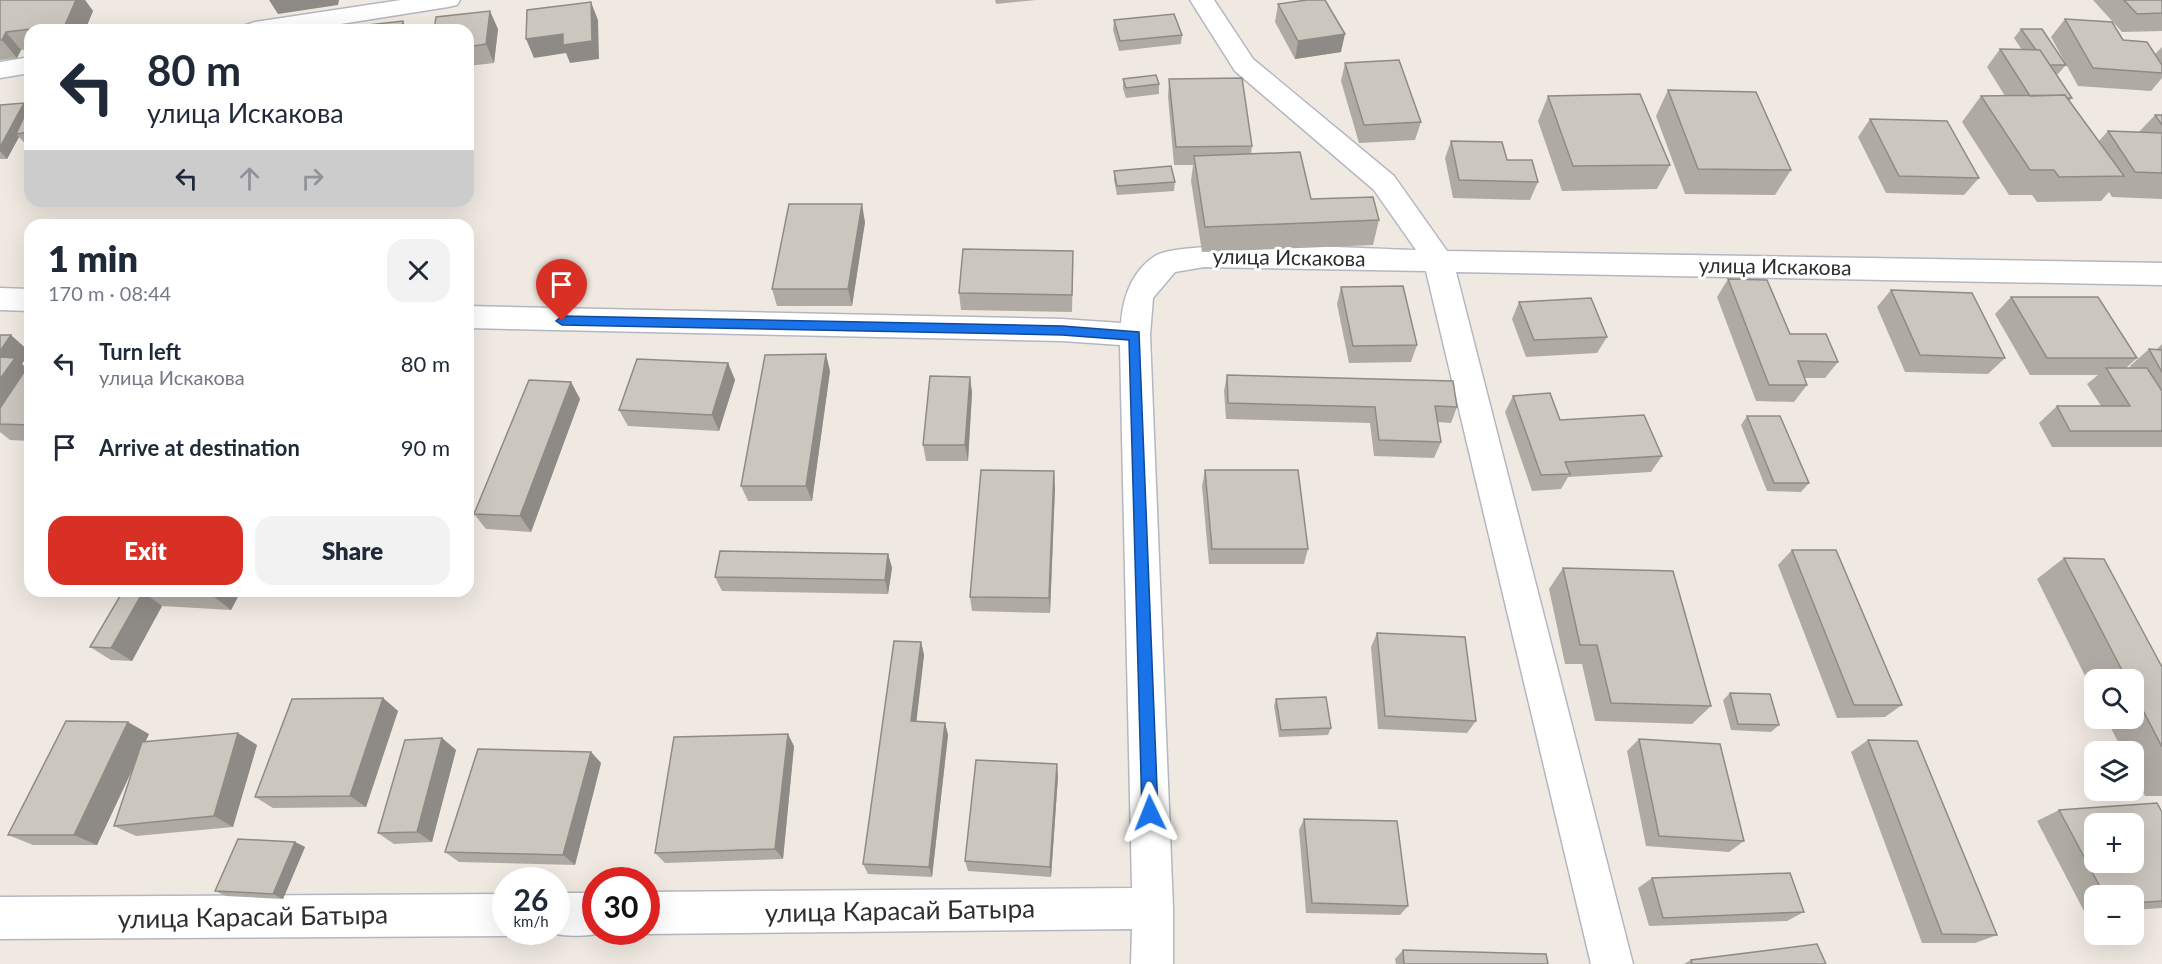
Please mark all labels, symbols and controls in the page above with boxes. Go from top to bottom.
text: 80 m [147,45,241,95]
icon: left [48,48,126,126]
text: улица Искакова [147,96,344,129]
icon: left [170,162,203,195]
icon: ahead [233,162,266,195]
icon: right [296,162,329,195]
text: 1 min [48,236,138,280]
button: close [387,239,450,302]
street label: улица Искакова [1212,243,1366,270]
street label: улица Искакова [1698,252,1852,279]
pin [536,259,587,321]
icon: arrive [545,268,578,301]
text: 170 m · 08:44 [48,281,171,305]
text: Turn left [99,338,181,365]
icon: left [48,347,81,380]
text: 80 m [401,350,450,377]
text: улица Искакова [99,365,245,389]
icon: arrive [48,431,81,464]
text: Arrive at destination [99,434,300,461]
text: 90 m [401,434,450,461]
button: Exit [48,516,243,585]
button: Share [255,516,450,585]
map controls [2084,669,2144,945]
button: search [2084,669,2144,729]
button: layers [2084,741,2144,801]
position arrow [1118,781,1182,845]
button: + [2084,813,2144,873]
speed limit sign: 30 [582,867,660,945]
text: 26 [514,881,548,917]
button: − [2084,885,2144,945]
street label: улица Карасай Батыра [765,892,1035,928]
street label: улица Карасай Батыра [118,898,388,934]
text: km/h [513,912,549,930]

